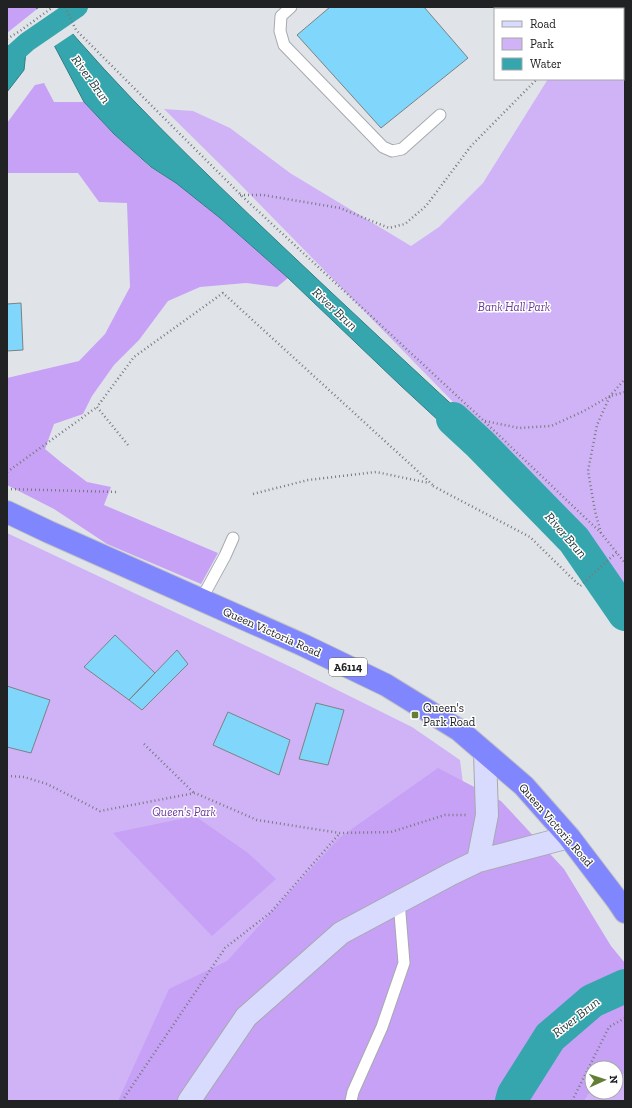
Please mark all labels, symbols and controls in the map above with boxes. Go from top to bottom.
legend [494,8,624,80]
text: Road [530,17,556,31]
text: Park [530,37,555,51]
water label: River Brun [69,52,114,106]
text: Water [530,57,562,71]
water label: River Brun [310,285,361,334]
park label: Bank Hall Park [478,300,551,314]
water label: River Brun [542,509,590,561]
street label: Queen Victoria Road [221,604,324,660]
road number: A6114 [329,658,367,676]
place label: Queen's Park Road [423,701,476,729]
marker: Queen's Park Road [410,710,420,720]
street label: Queen Victoria Road [516,780,596,870]
park label: Queen's Park [152,805,216,819]
water label: River Brun [549,994,603,1040]
north arrow [584,1060,624,1100]
text: N [607,1075,620,1085]

